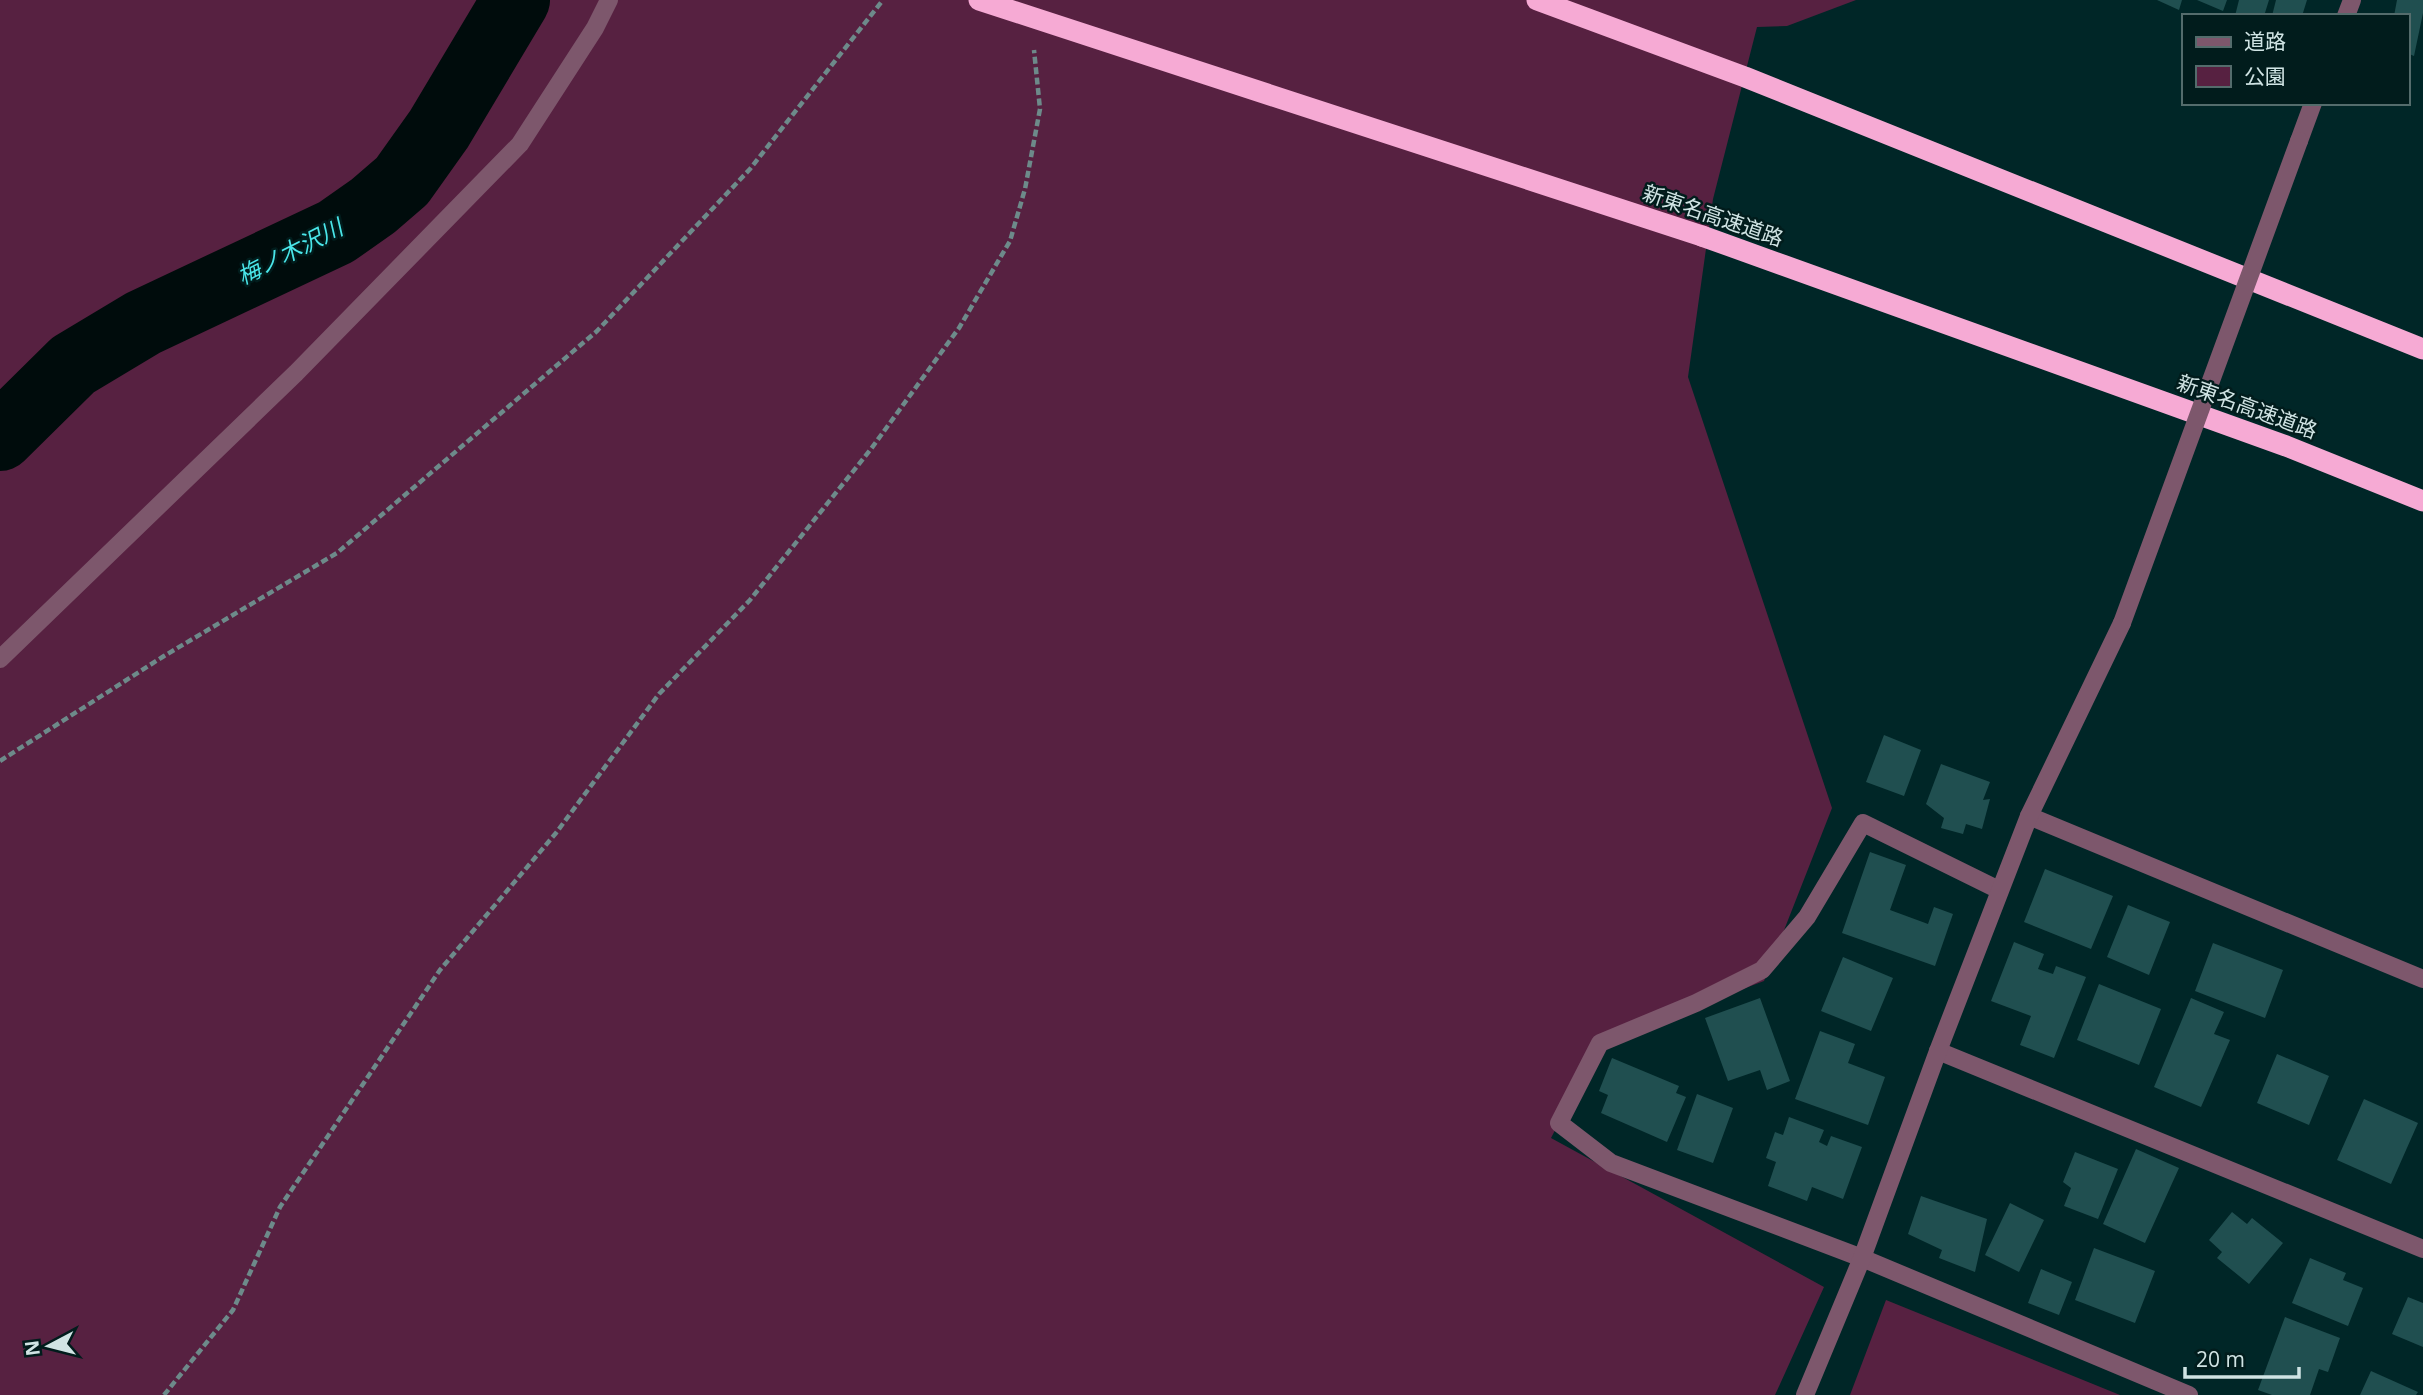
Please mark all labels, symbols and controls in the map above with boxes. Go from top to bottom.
legend [2182,14,2409,105]
text: 道路 [2244,27,2286,55]
text: 公園 [2244,62,2286,90]
street label: 新東名高速道路 [1639,178,1787,252]
water label: 梅ノ木沢川 [231,209,351,291]
street label: 新東名高速道路 [2173,368,2321,444]
north arrow [14,1311,84,1381]
scale bar [2185,1336,2299,1380]
text: N [18,1339,46,1357]
text: 20 m [2196,1345,2245,1373]

